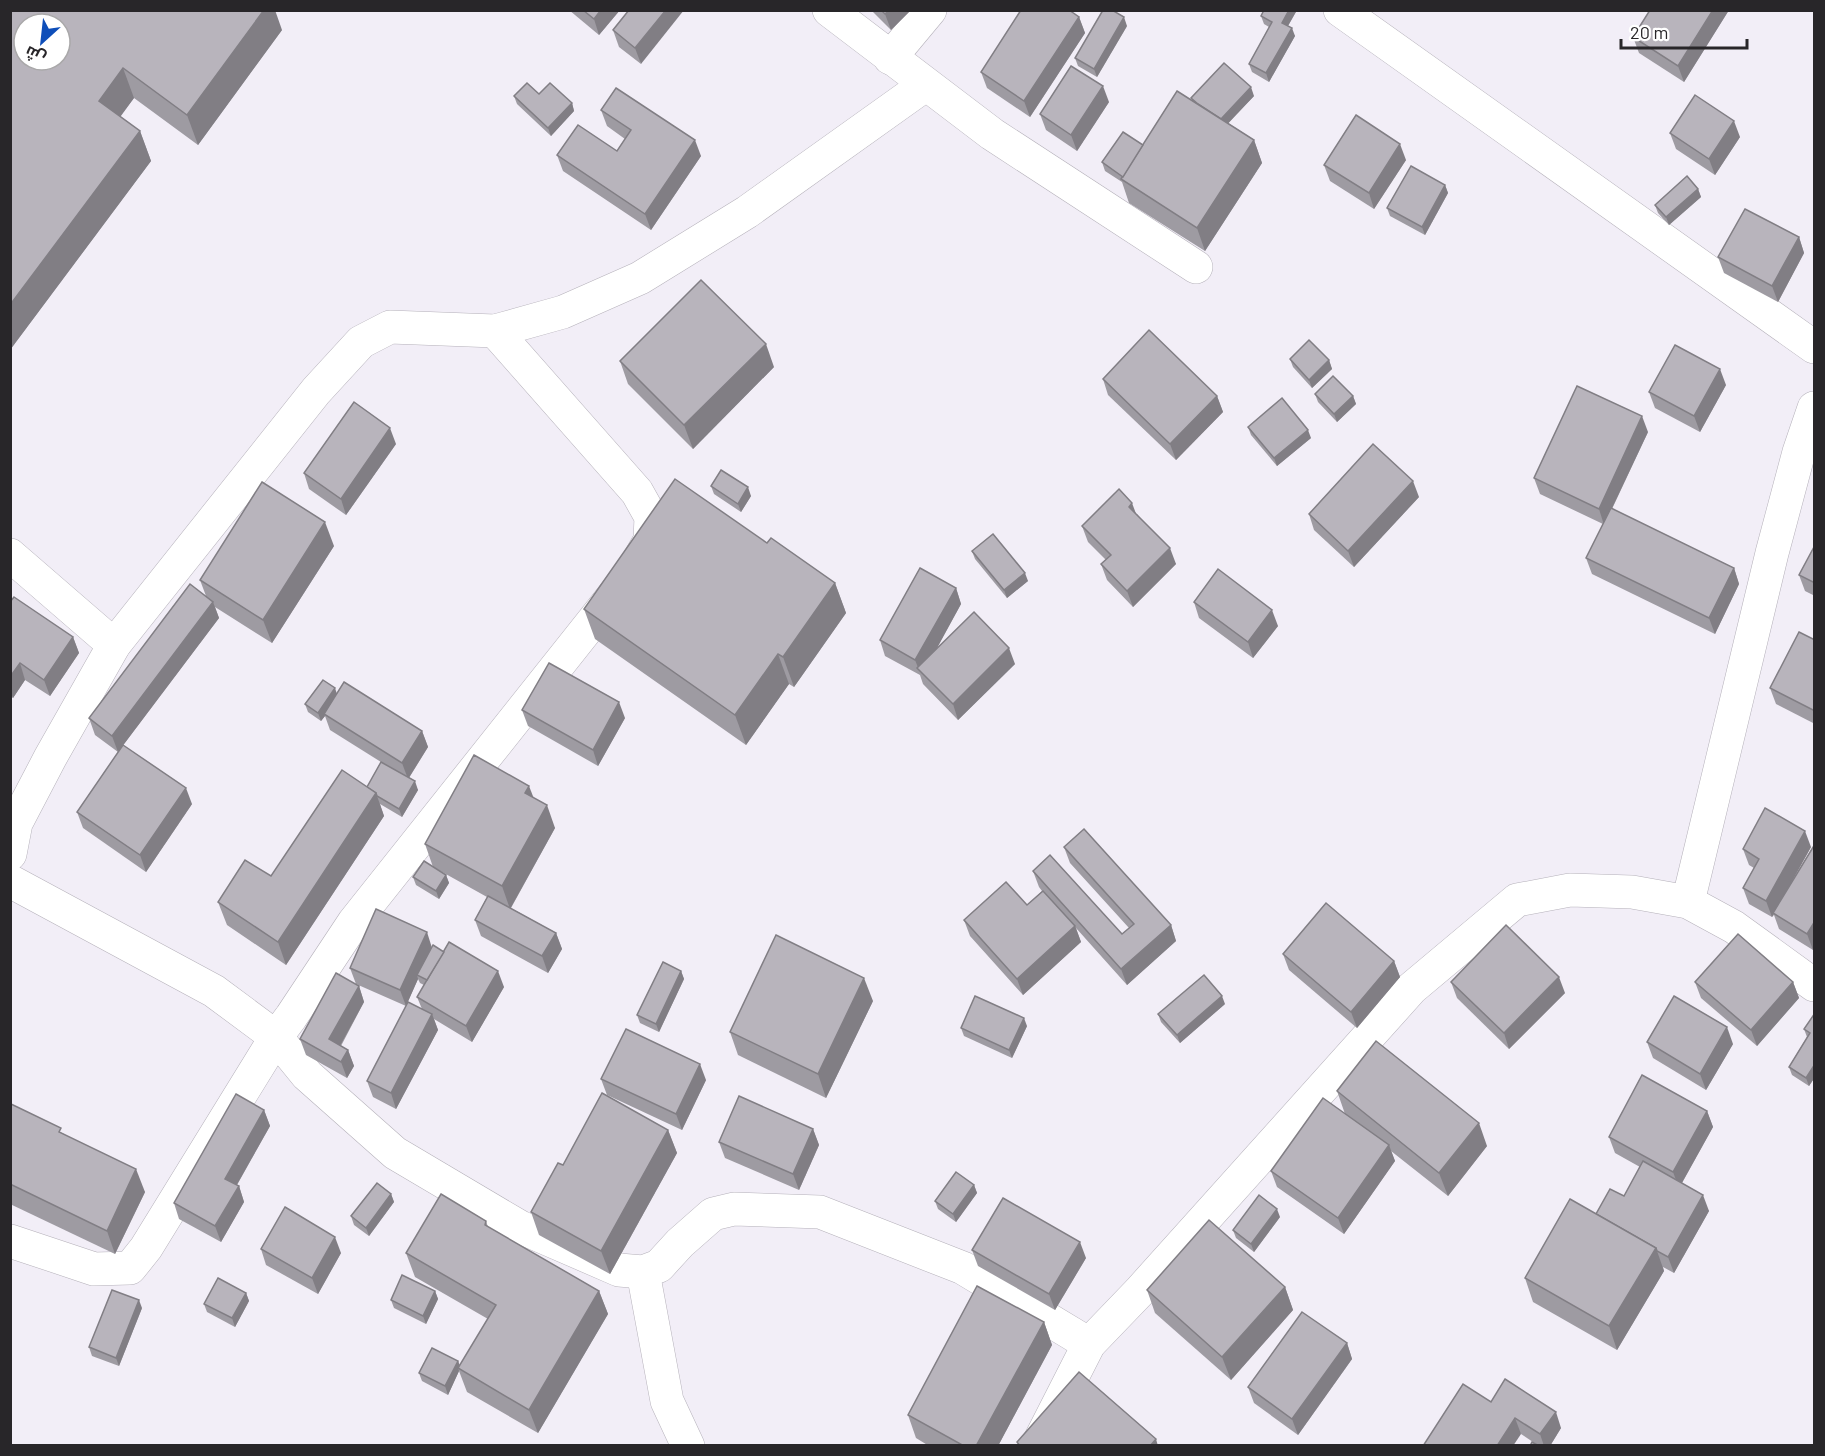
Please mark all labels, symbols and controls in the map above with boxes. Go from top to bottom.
north arrow [12,12,72,72]
scale bar [1621,12,1747,50]
text: 20 m [1630,21,1668,43]
text: ش [22,42,49,69]

